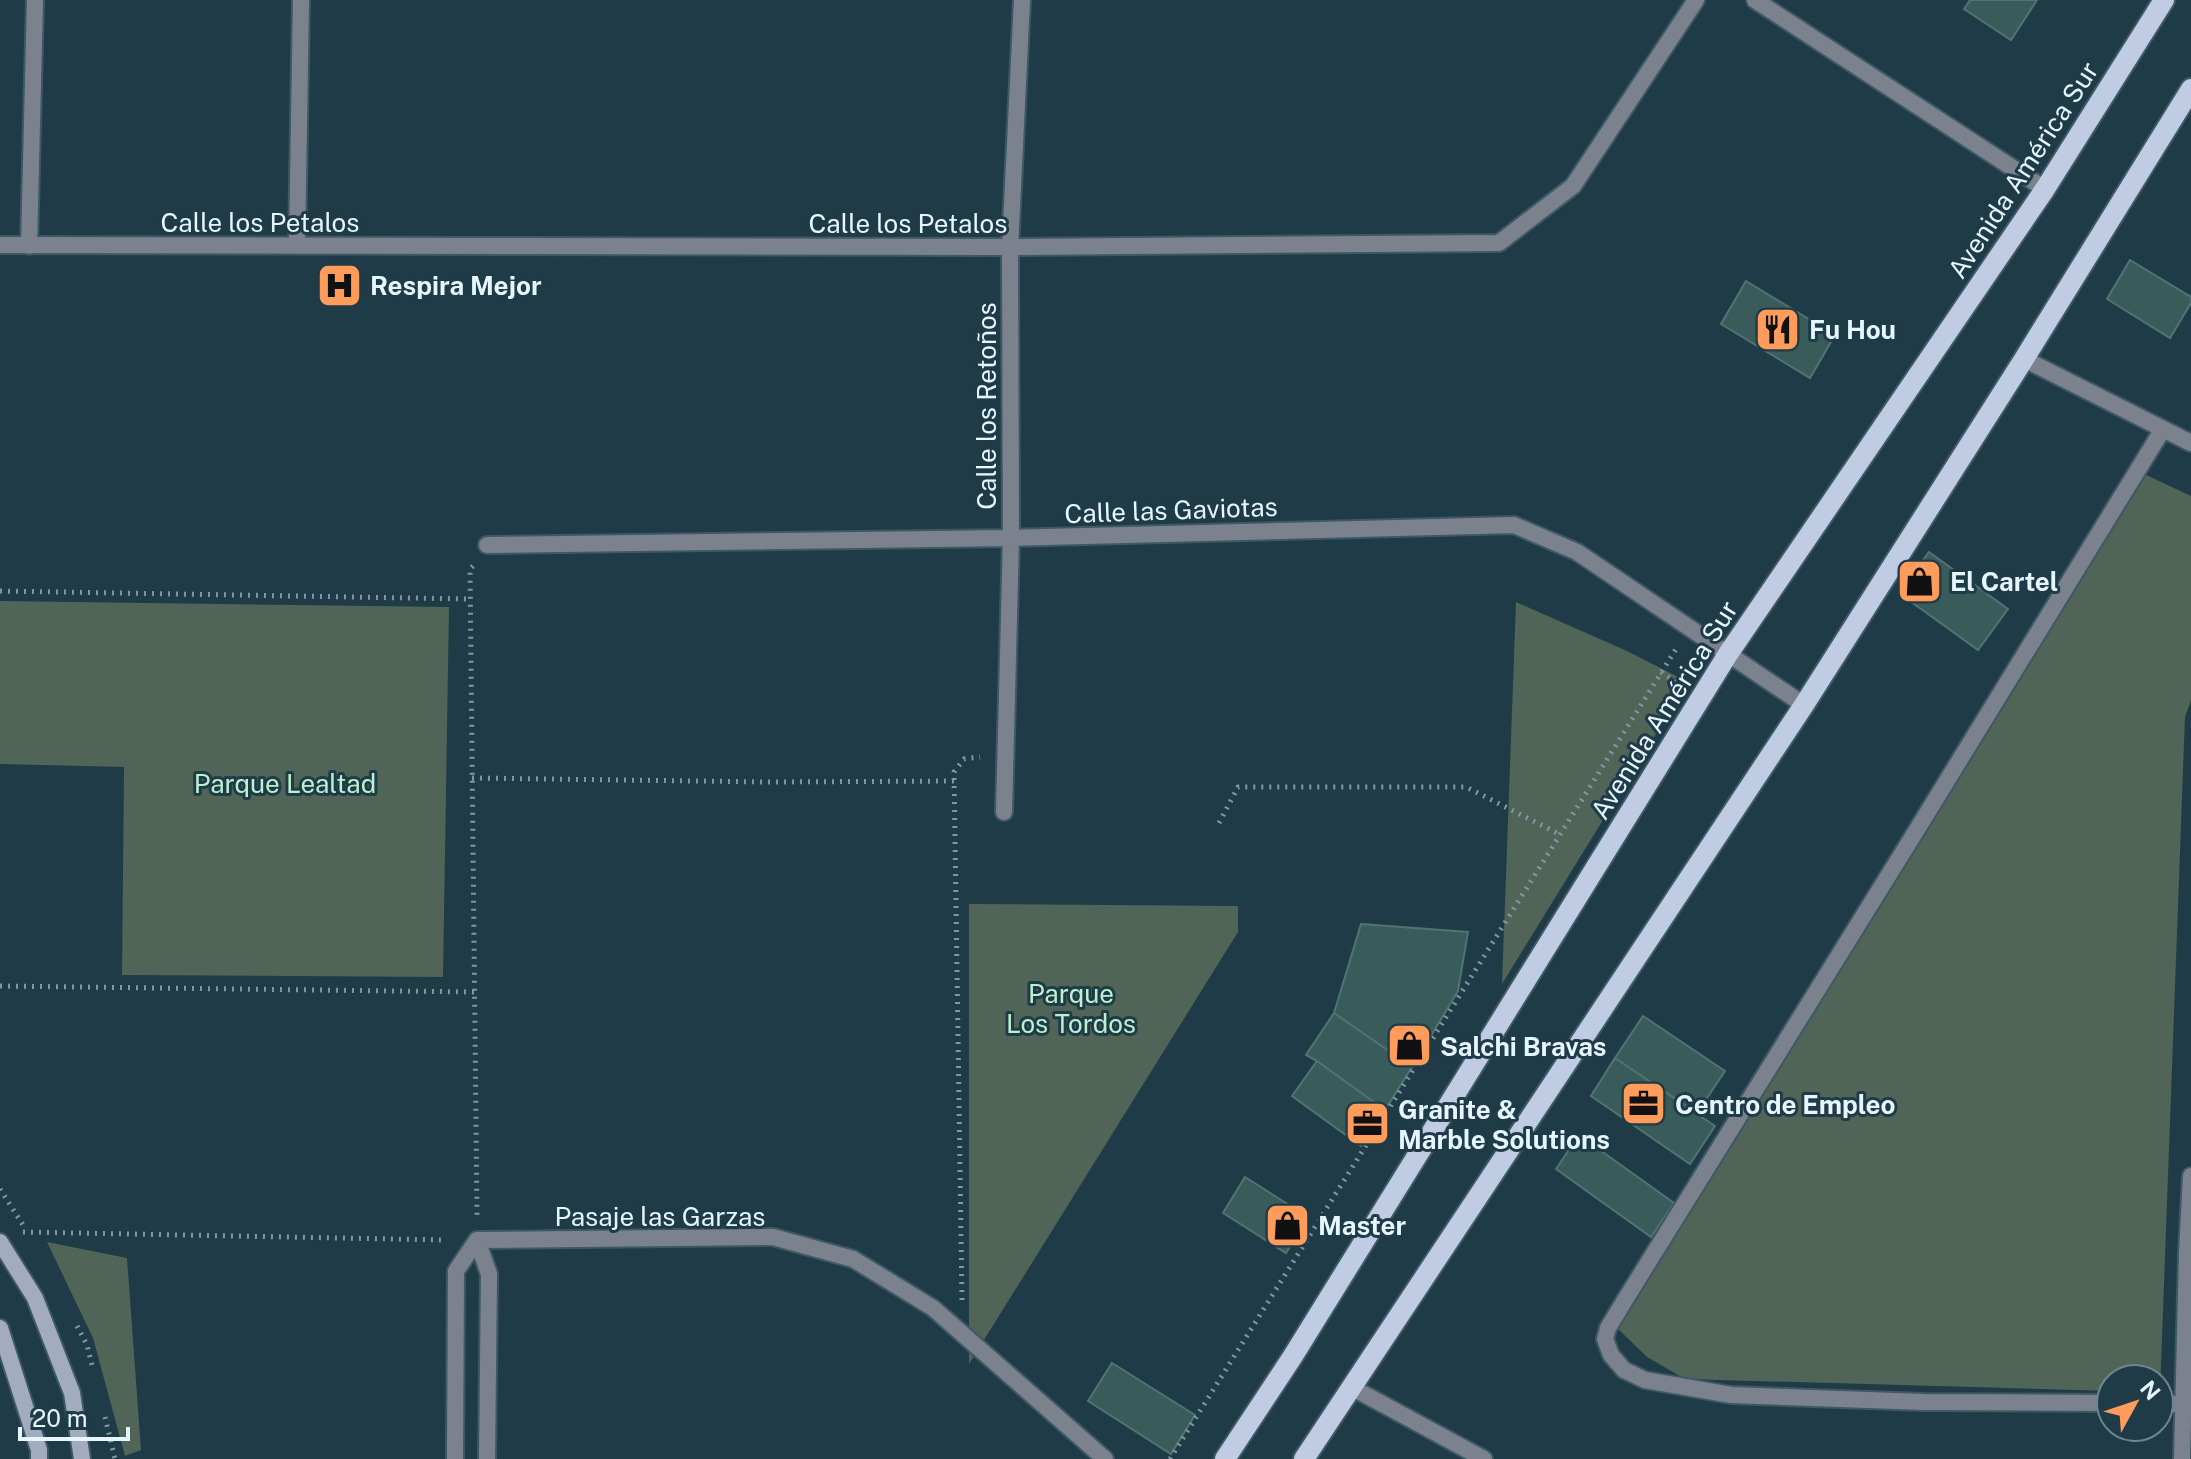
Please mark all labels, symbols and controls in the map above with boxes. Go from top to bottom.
street label: Avenida América Sur [1941,56,2105,284]
street label: Calle los Petalos [161,207,359,238]
street label: Calle los Petalos [809,208,1007,239]
hospital icon: Respira Mejor [315,261,363,309]
place label: Respira Mejor [370,270,542,301]
street label: Calle los Retoños [971,302,1002,510]
restaurant icon: Fu Hou [1754,305,1802,353]
place label: Fu Hou [1809,314,1896,345]
street label: Calle las Gaviotas [1064,491,1278,529]
shop icon: El Cartel [1895,557,1943,605]
place label: El Cartel [1950,566,2058,597]
street label: Avenida América Sur [1584,595,1744,825]
park label: Parque Lealtad [194,768,376,799]
park label: Parque Los Tordos [1006,978,1136,1039]
shop icon: Salchi Bravas [1385,1022,1433,1070]
place label: Salchi Bravas [1440,1031,1606,1062]
office icon: Centro de Empleo [1620,1080,1668,1128]
place label: Centro de Empleo [1675,1089,1895,1120]
place label: Granite & Marble Solutions [1398,1094,1610,1155]
office icon: Granite & Marble Solutions [1343,1100,1391,1148]
street label: Pasaje las Garzas [554,1201,766,1232]
shop icon: Master [1263,1201,1311,1249]
place label: Master [1318,1210,1406,1241]
north arrow [2095,1363,2175,1443]
text: N [2135,1375,2166,1405]
scale bar [20,1391,128,1441]
text: 20 m [32,1404,88,1432]

